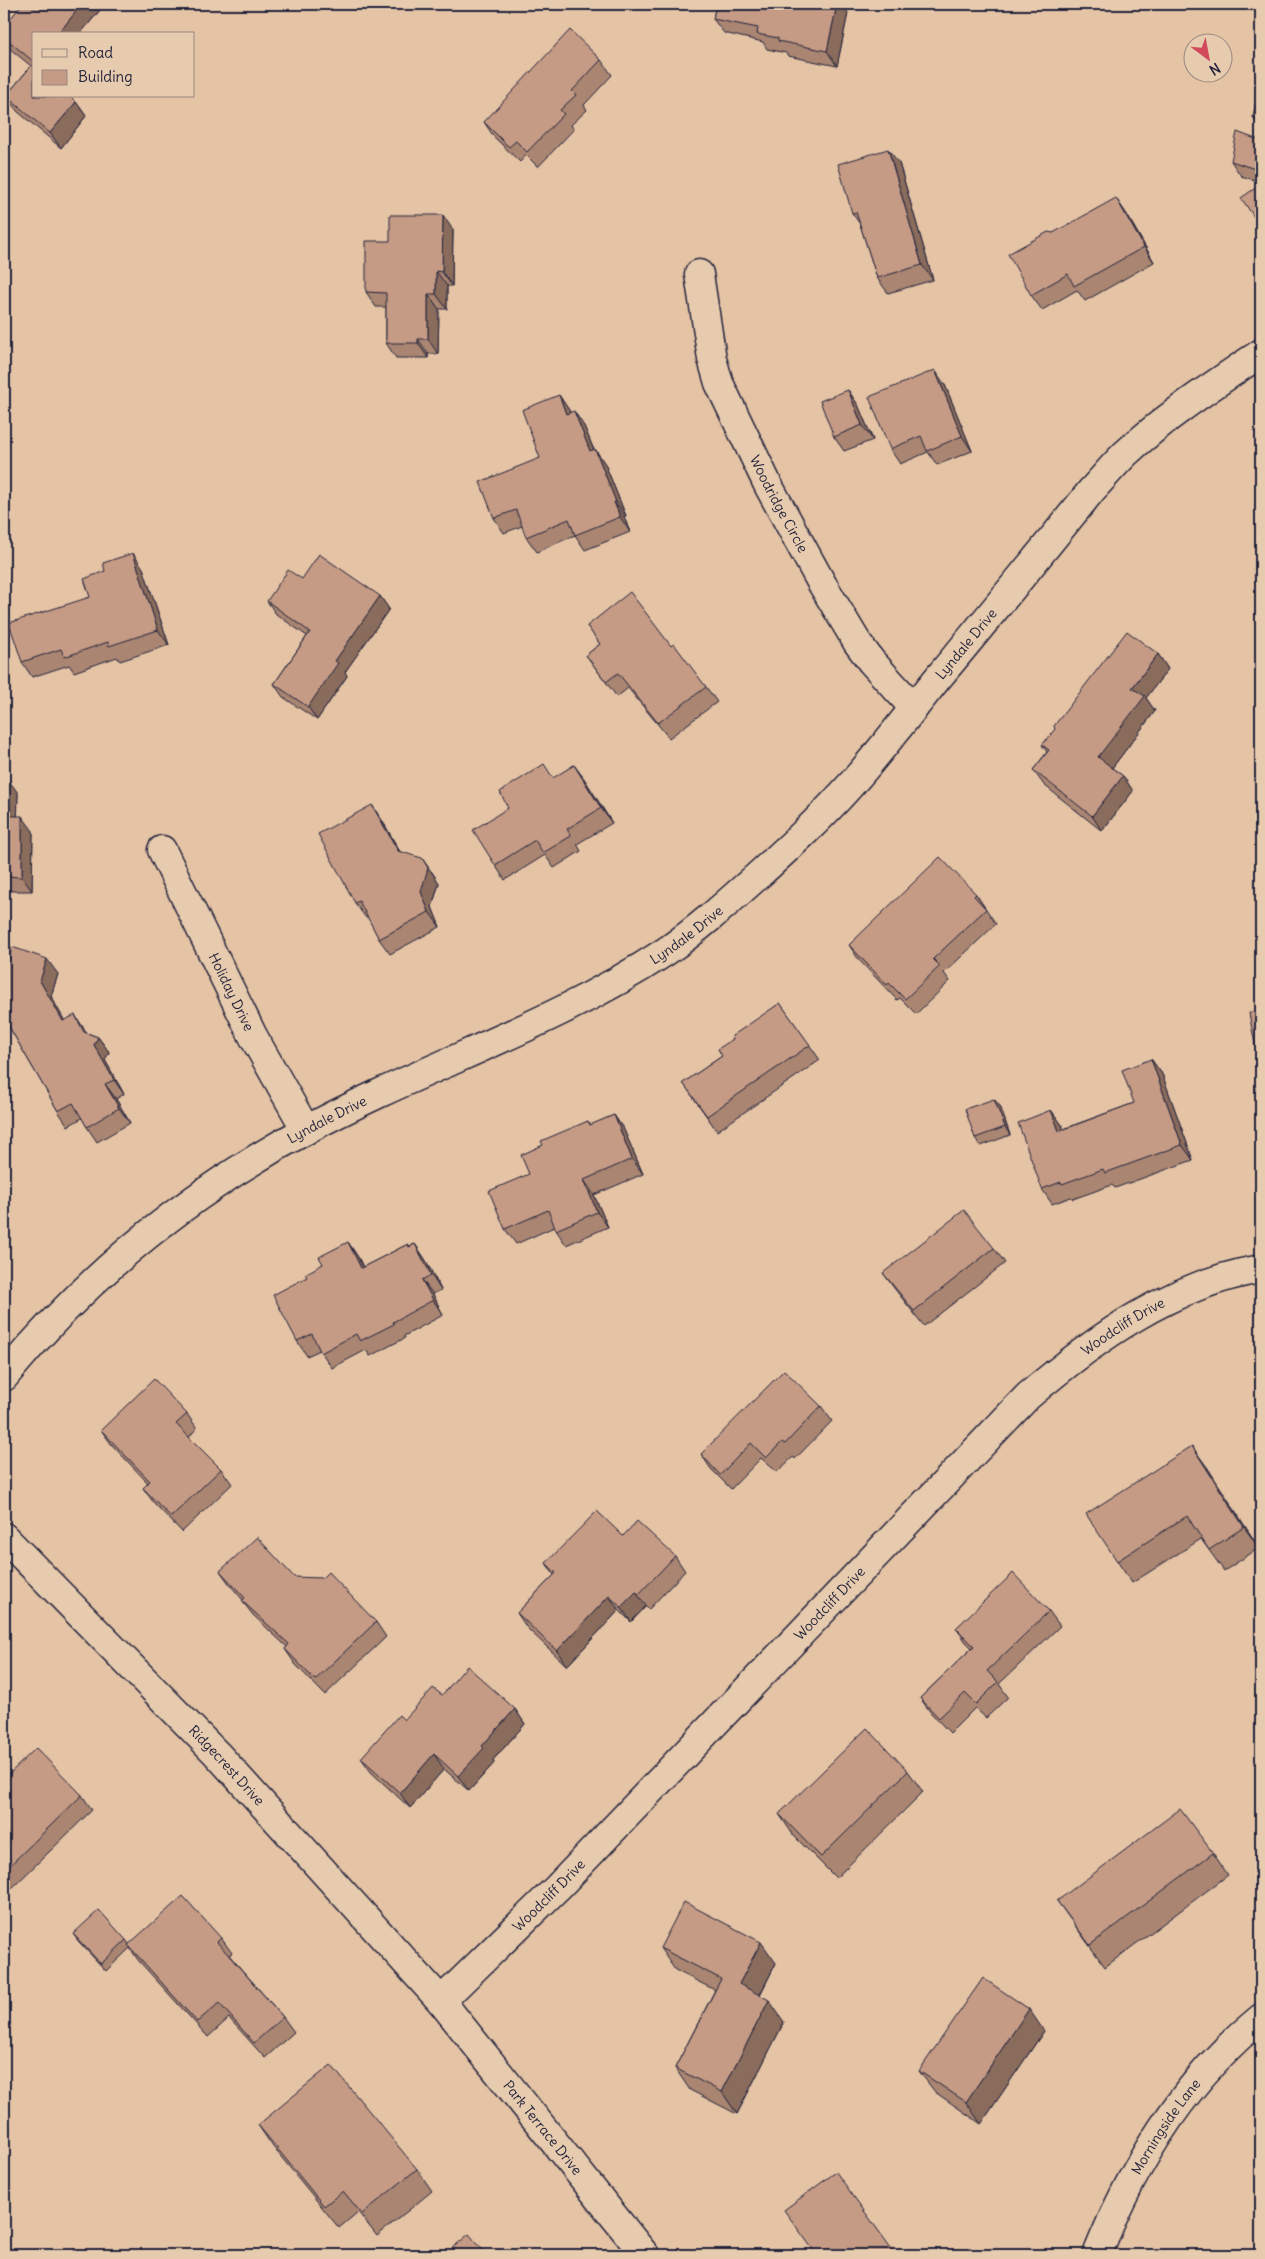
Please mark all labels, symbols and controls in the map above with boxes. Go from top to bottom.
legend [32,32,195,98]
north arrow [1182,32,1232,82]
text: Road [78,43,113,62]
text: N [1206,59,1224,79]
text: Building [78,67,133,86]
street label: Woodridge Circle [746,452,812,556]
street label: Lyndale Drive [931,605,1001,683]
street label: Lyndale Drive [647,902,727,968]
street label: Holiday Drive [205,950,258,1034]
street label: Lyndale Drive [284,1092,370,1148]
street label: Woodcliff Drive [1078,1294,1168,1359]
street label: Woodcliff Drive [790,1563,869,1644]
street label: Ridgecrest Drive [185,1722,268,1809]
street label: Woodcliff Drive [509,1855,589,1935]
street label: Morningside Lane [1127,2075,1204,2178]
street label: Park Terrace Drive [499,2077,586,2179]

